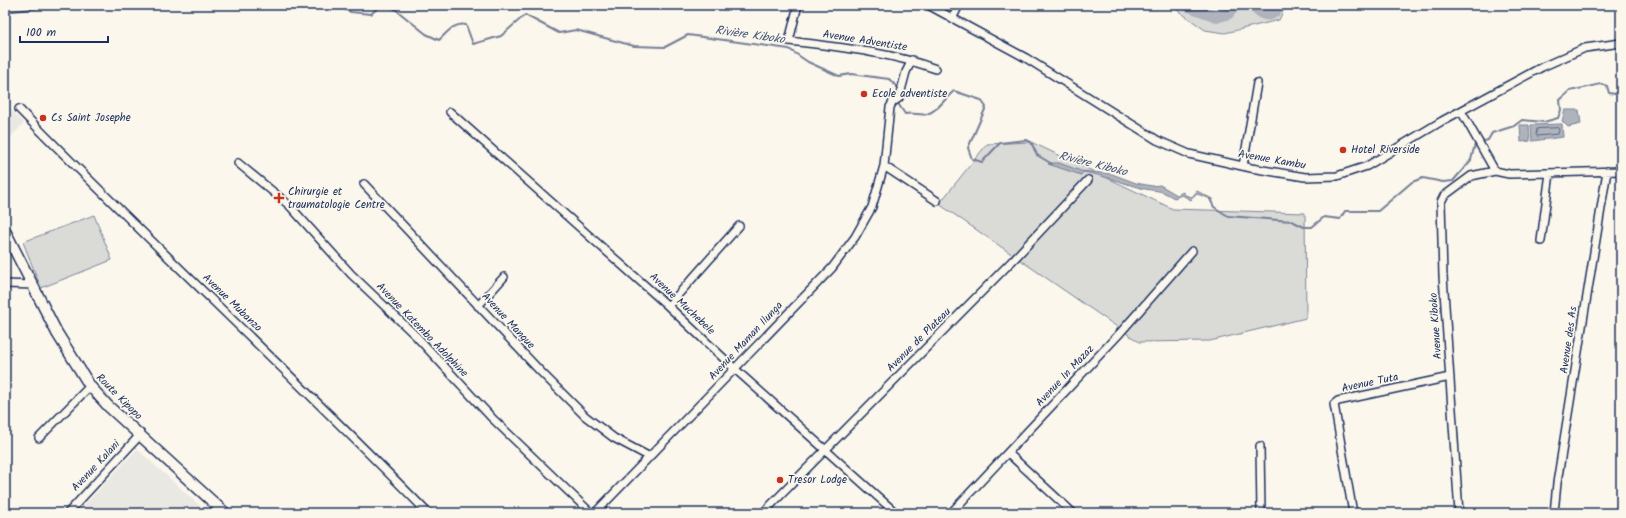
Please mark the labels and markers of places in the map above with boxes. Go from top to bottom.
place label: Ecole adventiste [872,85,947,103]
marker: Ecole adventiste [859,89,869,99]
place label: Cs Saint Josephe [51,109,131,127]
marker: Cs Saint Josephe [38,113,48,123]
place label: Hotel Riverside [1351,141,1420,159]
marker: Hotel Riverside [1338,145,1348,155]
place label: Chirurgie et traumatologie Centre [288,183,385,214]
marker: Chirurgie et traumatologie Centre [273,192,285,204]
place label: Tresor Lodge [788,471,847,489]
marker: Tresor Lodge [775,475,785,485]

